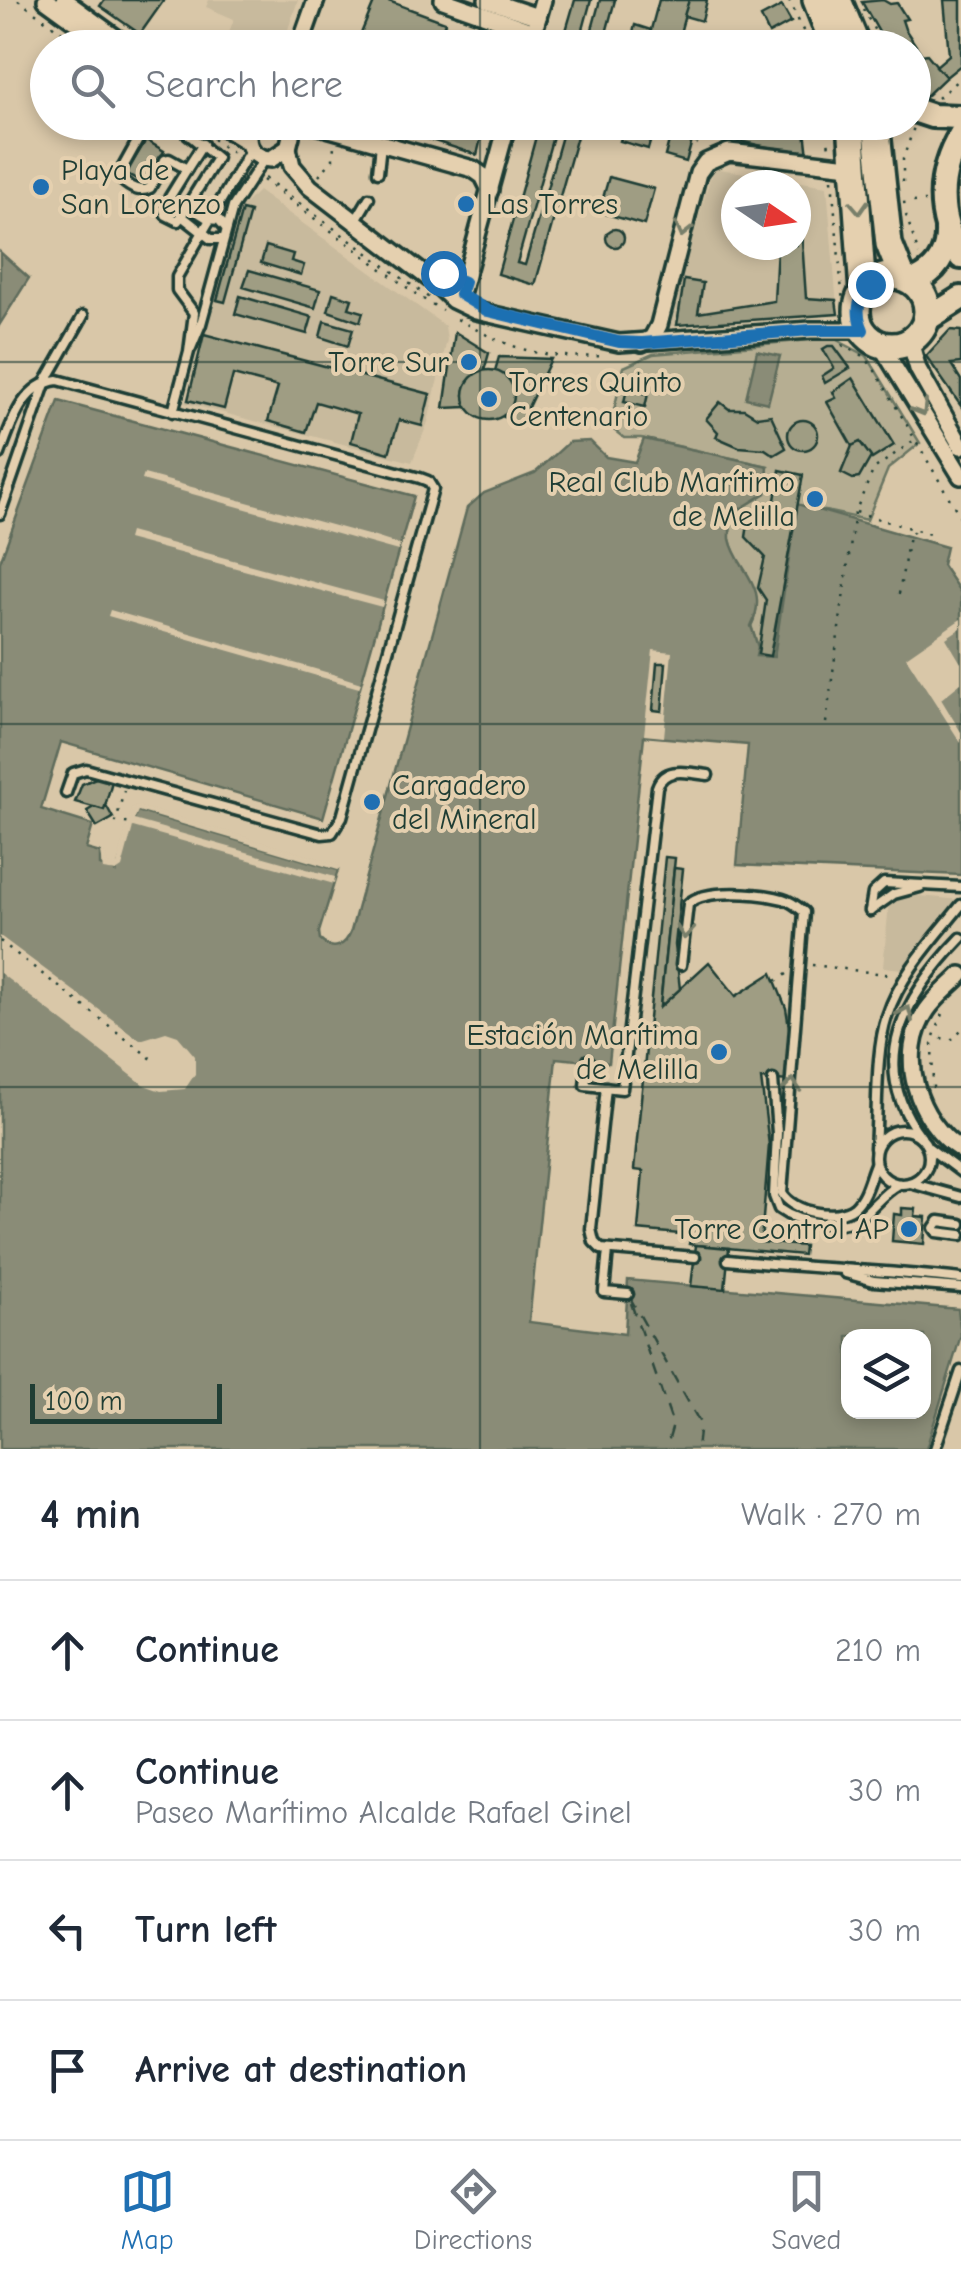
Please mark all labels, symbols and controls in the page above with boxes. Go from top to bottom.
search box [30,30,931,140]
icon: search [65,58,120,113]
text: Search here [145,63,343,107]
place label: Playa de San Lorenzo [61,153,221,222]
north arrow [721,170,811,260]
marker: Playa de San Lorenzo [30,176,52,198]
place label: Las Torres [486,187,618,222]
marker: Las Torres [455,193,477,215]
one-way arrow [848,200,869,216]
one-way arrow [674,221,695,238]
route start [421,251,467,297]
route end [848,262,894,308]
place label: Torre Sur [328,345,449,380]
marker: Torre Sur [458,351,480,373]
place label: Torres Quinto Centenario [509,365,682,434]
marker: Torres Quinto Centenario [478,388,500,410]
one-way arrow [909,398,928,416]
place label: Real Club Marítimo de Melilla [549,465,795,534]
marker: Real Club Marítimo de Melilla [804,488,826,510]
place label: Cargadero del Mineral [392,768,536,837]
marker: Cargadero del Mineral [361,791,383,813]
one-way arrow [675,924,696,940]
one-way arrow [894,1005,914,1023]
place label: Estación Marítima de Melilla [466,1018,699,1087]
marker: Estación Marítima de Melilla [708,1041,730,1063]
one-way arrow [781,1077,802,1093]
place label: Torre Control AP [674,1212,889,1247]
marker: Torre Control AP [898,1218,920,1240]
map controls [841,1329,931,1419]
button: layers [841,1329,931,1419]
scale bar [30,1379,222,1424]
text: 100 m [45,1385,123,1417]
text: 4 min [40,1490,141,1539]
text: Walk · 270 m [741,1496,921,1533]
icon: ahead [40,1623,95,1678]
text: Continue [135,1628,279,1672]
text: 210 m [835,1632,921,1669]
text: Continue [135,1750,279,1794]
icon: ahead [40,1763,95,1818]
text: 30 m [848,1772,921,1809]
text: Paseo Marítimo Alcalde Rafael Ginel [135,1794,632,1831]
icon: left [40,1903,95,1958]
text: Turn left [135,1908,276,1952]
text: 30 m [848,1912,921,1949]
icon: arrive [40,2043,95,2098]
text: Arrive at destination [135,2048,467,2092]
tab: Map [120,2164,175,2256]
tab: Directions [414,2164,532,2256]
tab: Saved [771,2164,841,2256]

